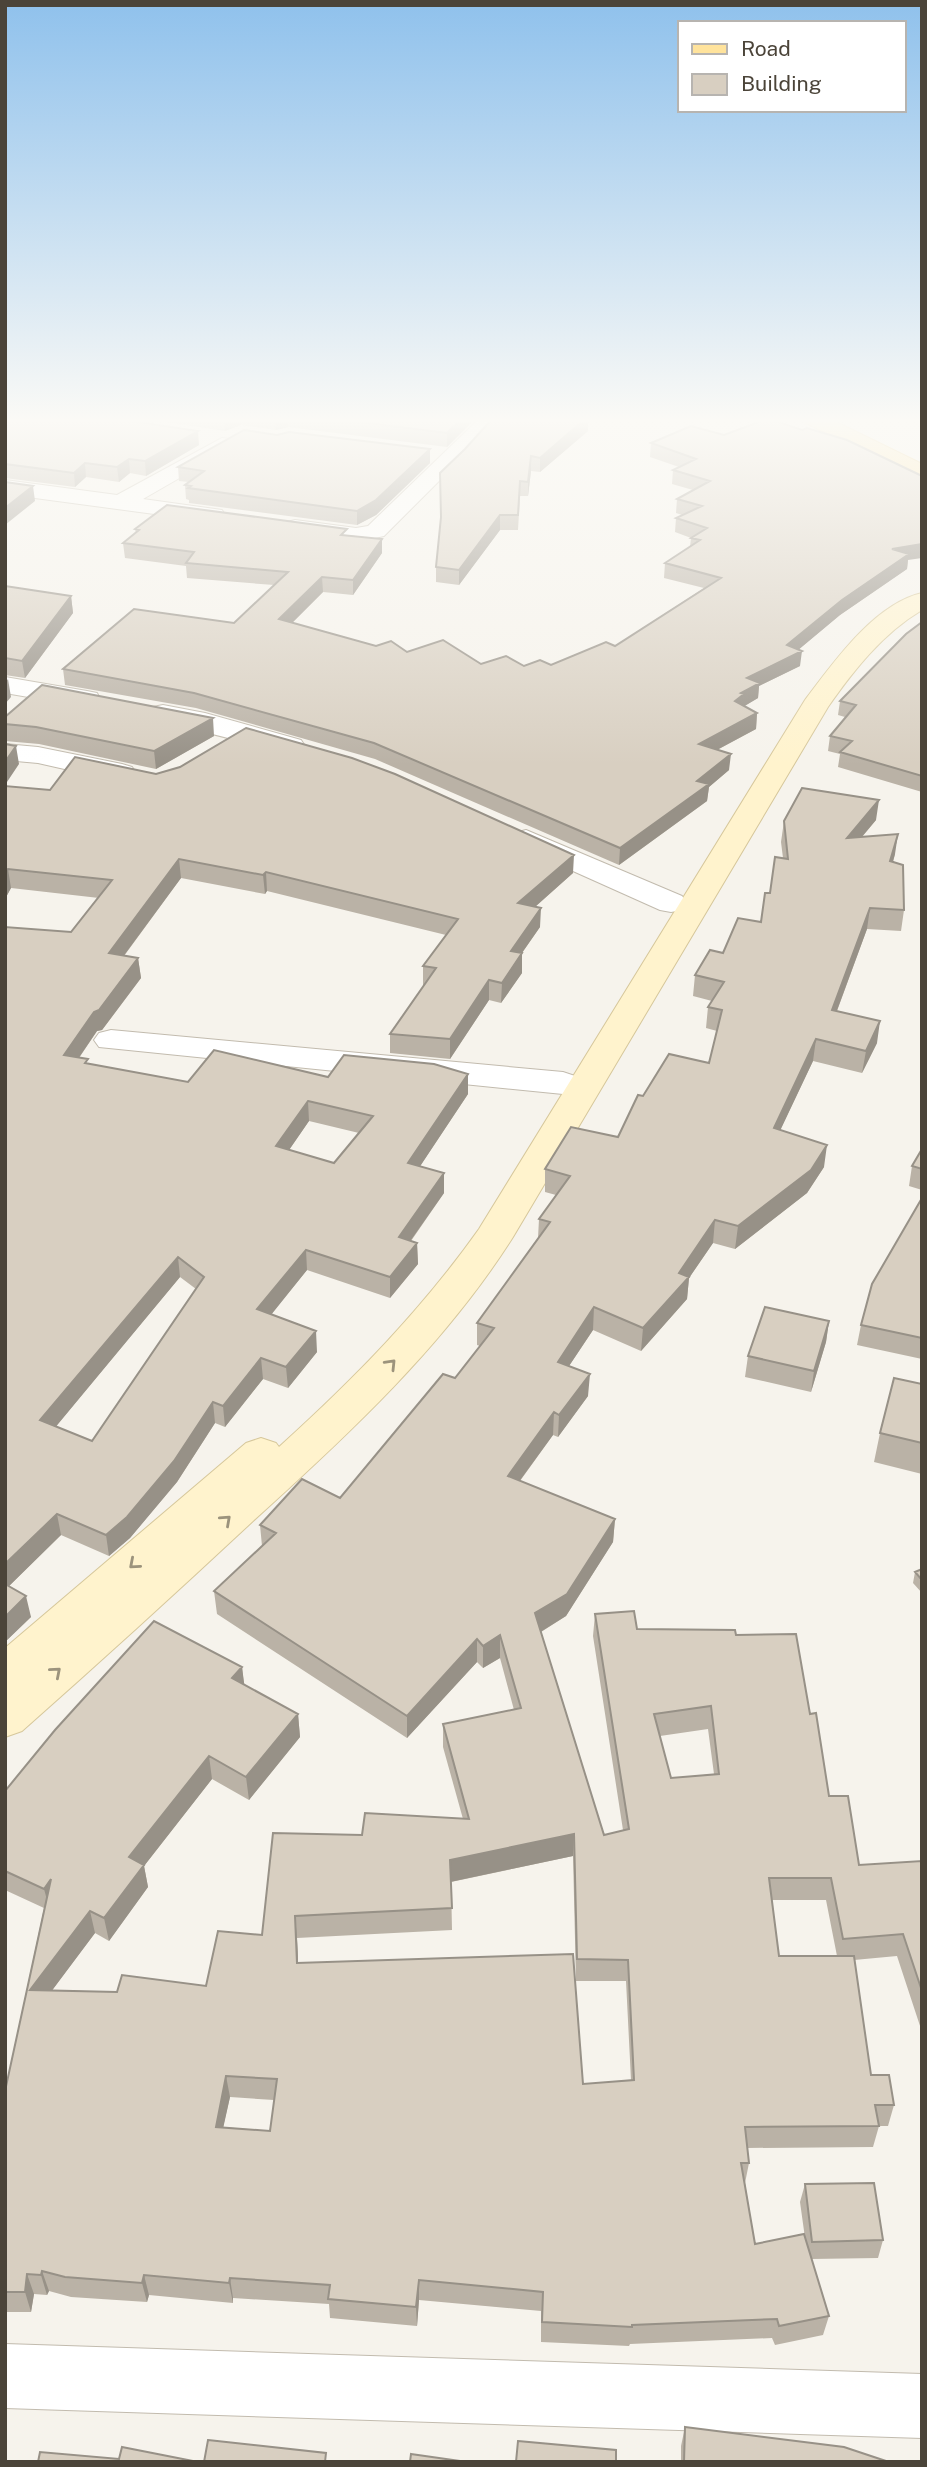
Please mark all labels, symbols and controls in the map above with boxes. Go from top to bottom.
legend [678,21,906,112]
text: Road [741,36,791,61]
text: Building [741,71,822,96]
one-way arrow [382,1359,395,1372]
one-way arrow [218,1516,231,1528]
one-way arrow [130,1556,143,1568]
one-way arrow [48,1668,61,1680]

